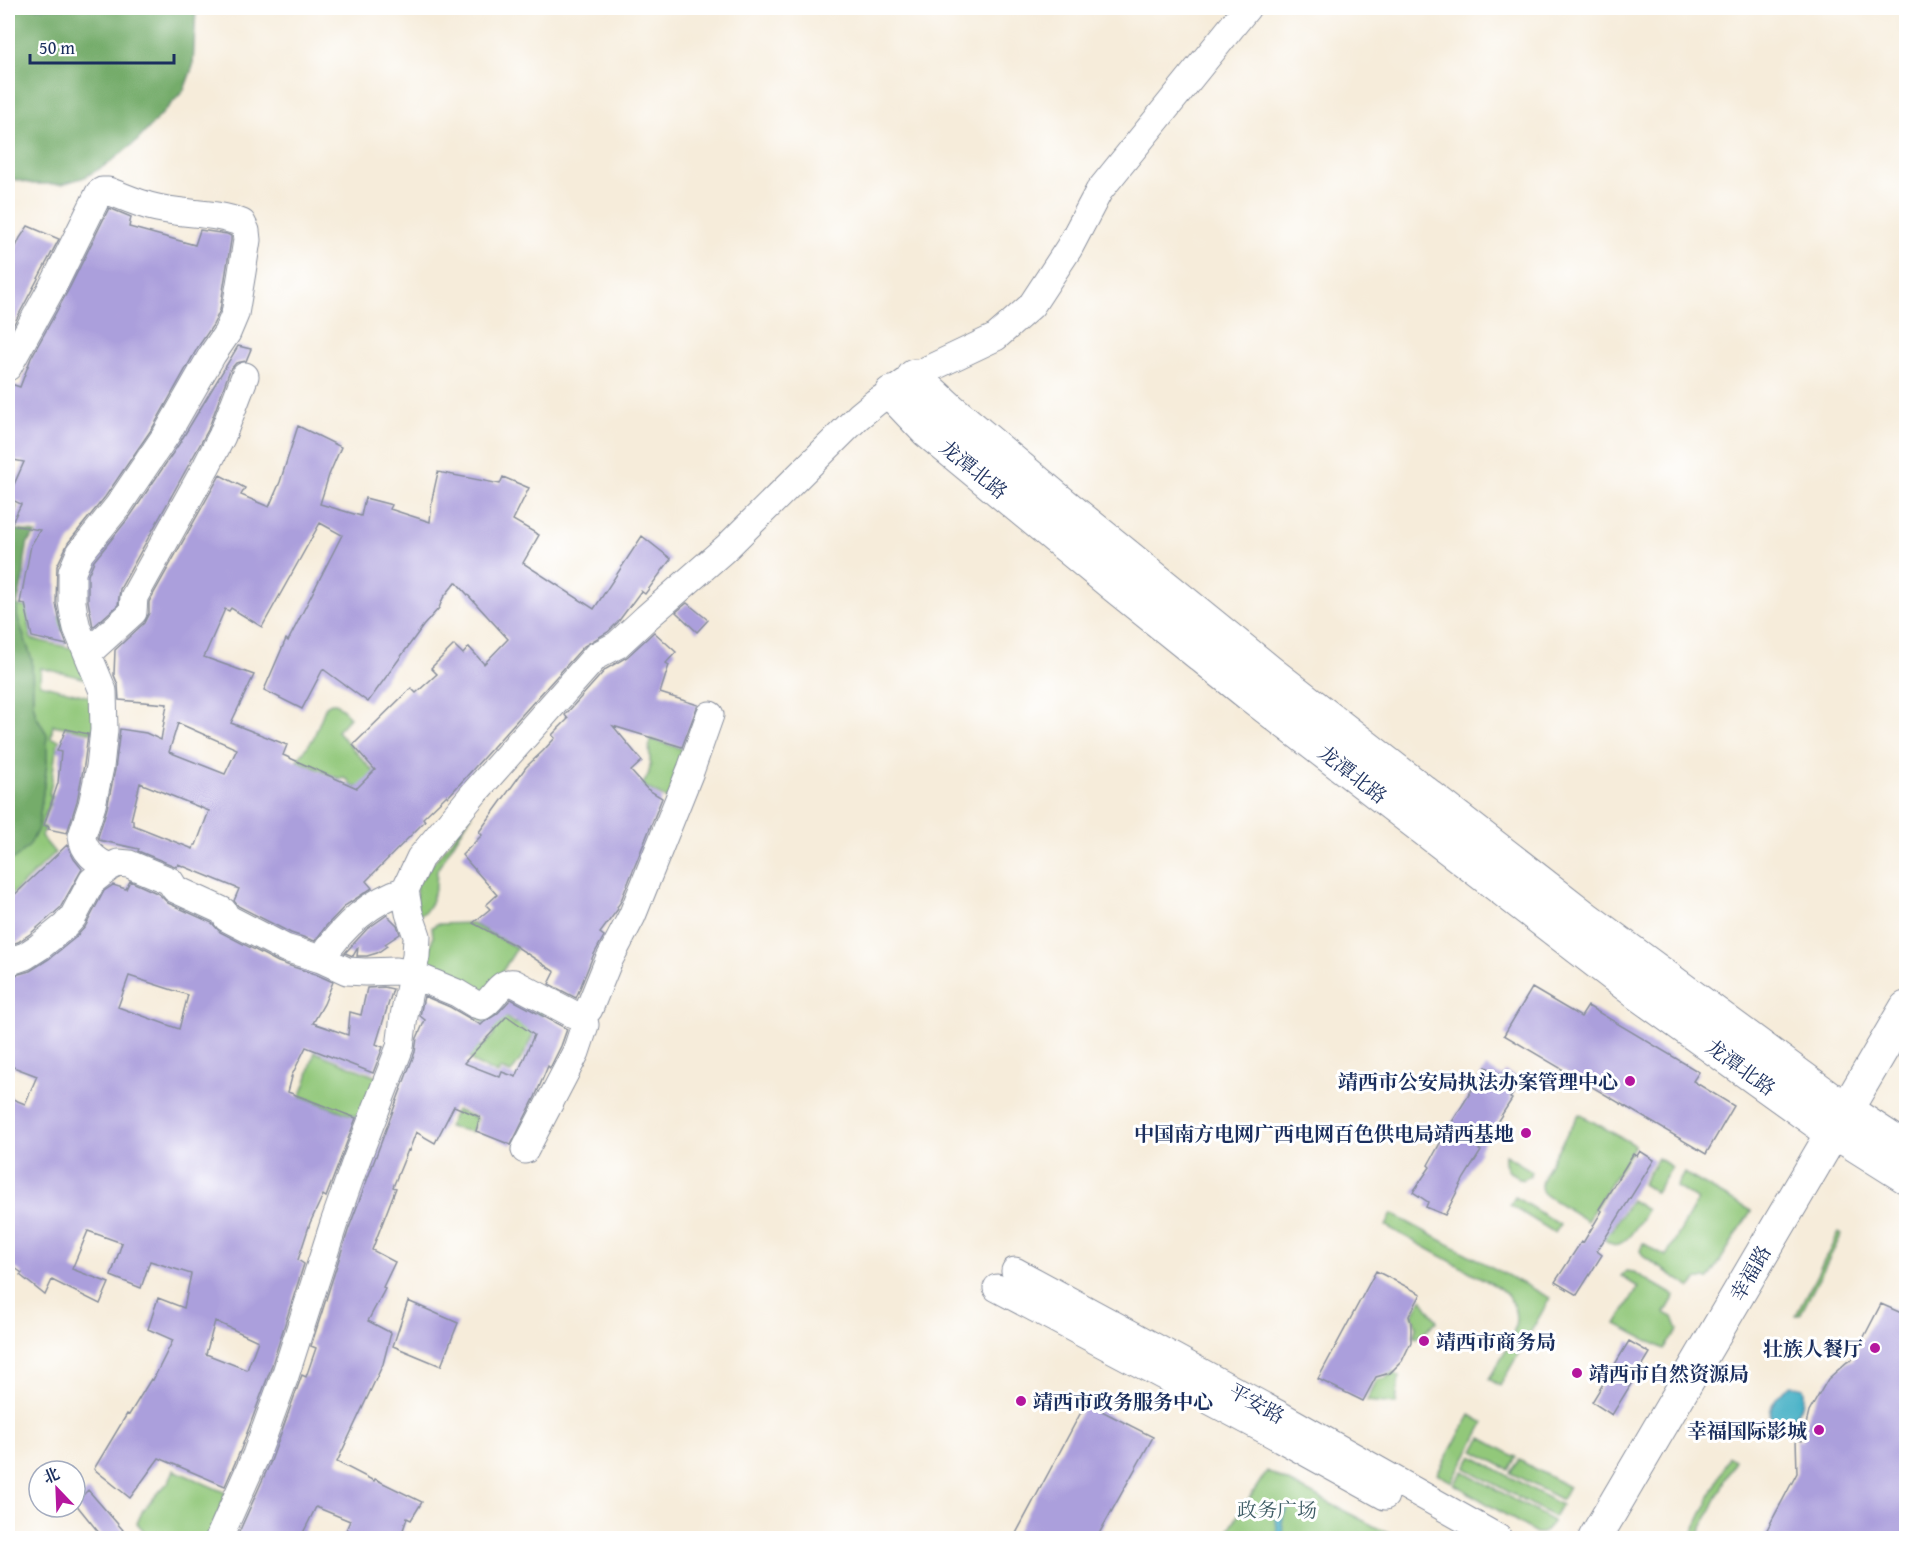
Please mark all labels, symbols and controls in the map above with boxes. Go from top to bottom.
scale bar [30,27,174,65]
text: 50 m [39,34,75,61]
street label: 龙潭北路 [934,433,1014,505]
street label: 龙潭北路 [1313,738,1393,810]
street label: 龙潭北路 [1700,1032,1782,1102]
place label: 靖西市公安局执法办案管理中心 [1338,1067,1618,1096]
marker: 靖西市公安局执法办案管理中心 [1623,1074,1637,1088]
place label: 中国南方电网广西电网百色供电局靖西基地 [1134,1119,1514,1148]
marker: 中国南方电网广西电网百色供电局靖西基地 [1519,1126,1533,1140]
street label: 幸福路 [1722,1240,1778,1306]
place label: 靖西市商务局 [1436,1327,1556,1356]
marker: 靖西市商务局 [1417,1334,1431,1348]
place label: 壮族人餐厅 [1763,1334,1863,1363]
marker: 壮族人餐厅 [1868,1341,1882,1355]
place label: 靖西市自然资源局 [1589,1359,1749,1388]
marker: 靖西市自然资源局 [1570,1366,1584,1380]
street label: 平安路 [1224,1376,1290,1430]
place label: 靖西市政务服务中心 [1033,1387,1213,1416]
marker: 靖西市政务服务中心 [1014,1394,1028,1408]
place label: 幸福国际影城 [1687,1416,1807,1445]
marker: 幸福国际影城 [1812,1423,1826,1437]
north arrow [27,1459,87,1519]
text: 北 [39,1461,63,1489]
park label: 政务广场 [1237,1495,1317,1524]

